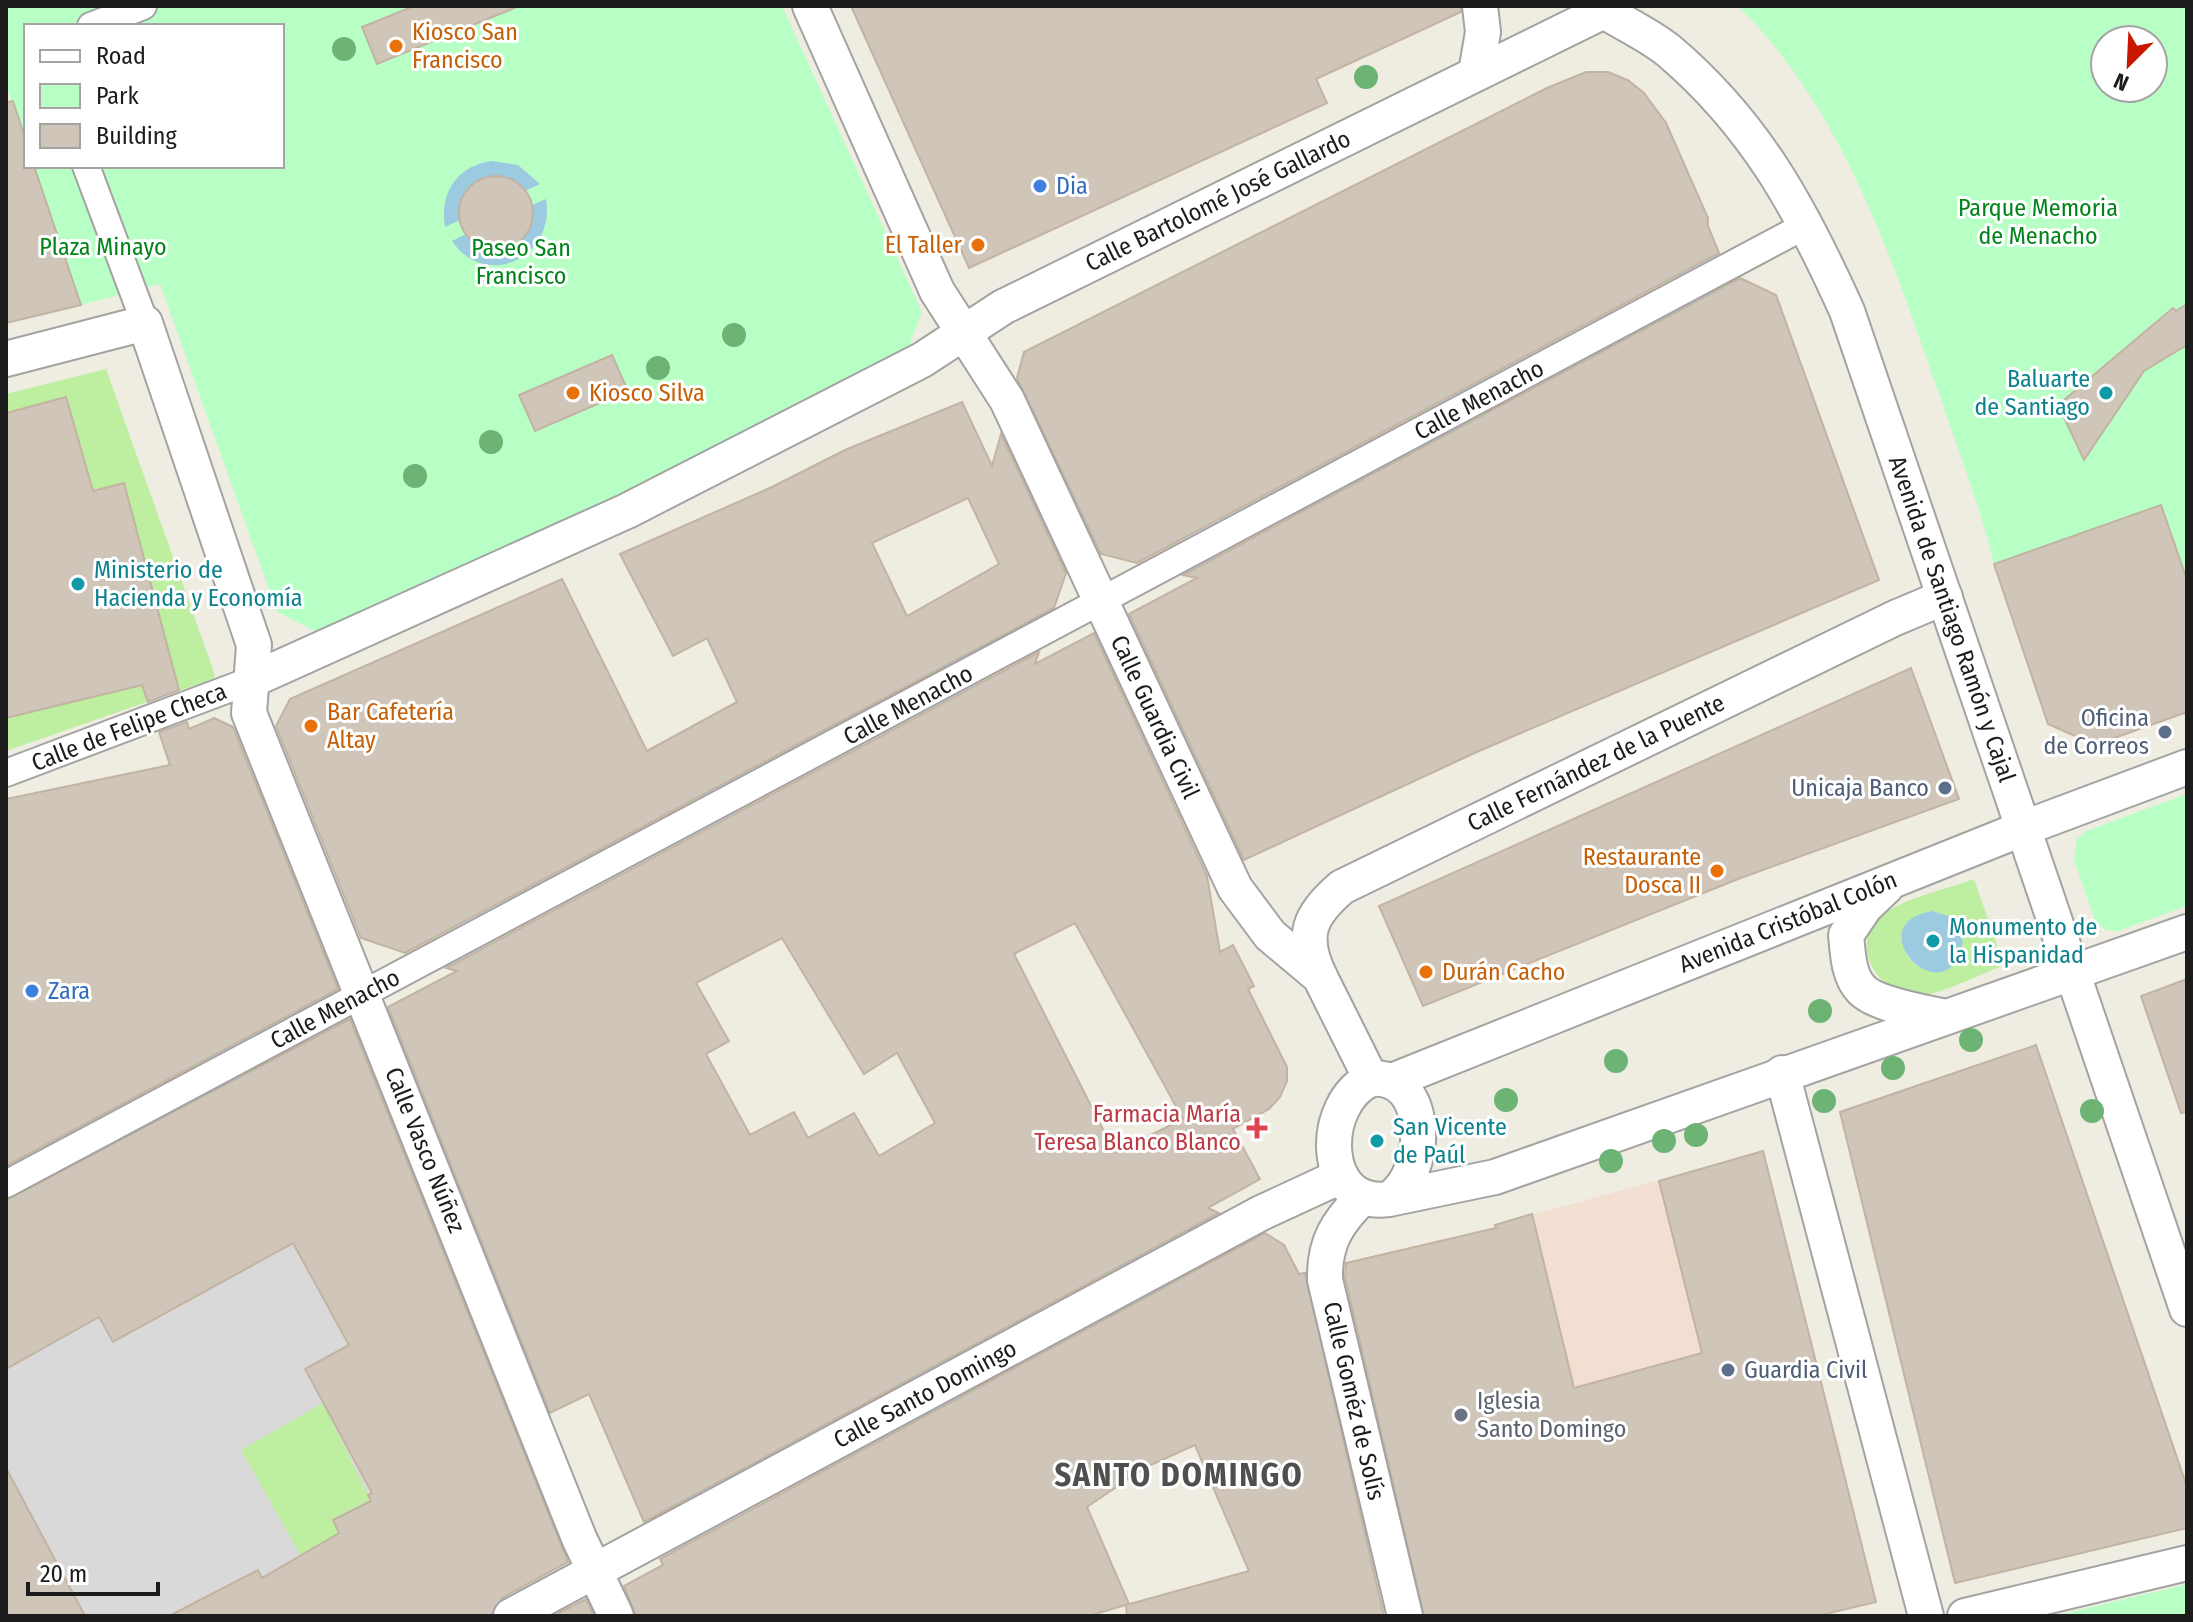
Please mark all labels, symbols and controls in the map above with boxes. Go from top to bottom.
place label: Kiosco San Francisco [412,18,518,74]
legend [24,24,284,168]
north arrow [2089,24,2169,104]
marker: Kiosco San Francisco [387,37,405,55]
text: Road [96,42,146,70]
text: N [2110,67,2133,97]
text: Park [96,82,139,110]
text: Building [96,122,178,150]
street label: Calle Bartolomé José Gallardo [1081,125,1355,277]
place label: Dia [1056,172,1088,200]
marker: Dia [1031,177,1049,195]
park label: Parque Memoria de Menacho [1958,194,2118,250]
place label: El Taller [885,231,963,259]
park label: Plaza Minayo [39,233,167,261]
park label: Paseo San Francisco [471,234,571,290]
marker: El Taller [969,236,987,254]
street label: Calle Menacho [1410,354,1548,446]
place label: Baluarte de Santiago [1974,365,2090,421]
place label: Kiosco Silva [589,379,705,407]
marker: Kiosco Silva [564,384,582,402]
marker: Baluarte de Santiago [2097,384,2115,402]
street label: Avenida de Santiago Ramón y Cajal [1883,452,2021,786]
place label: Ministerio de Hacienda y Economía [94,556,303,612]
marker: Ministerio de Hacienda y Economía [69,575,87,593]
street label: Calle Guardia Civil [1105,631,1205,803]
street label: Calle Menacho [839,659,977,751]
street label: Calle de Felipe Checa [28,677,230,777]
street label: Calle Fernández de la Puente [1463,688,1729,838]
place label: Bar Cafetería Altay [327,698,454,754]
place label: Oficina de Correos [2043,704,2149,760]
marker: Bar Cafetería Altay [302,717,320,735]
marker: Oficina de Correos [2156,723,2174,741]
place label: Unicaja Banco [1791,774,1929,802]
marker: Unicaja Banco [1936,779,1954,797]
place label: Restaurante Dosca II [1583,843,1701,899]
marker: Restaurante Dosca II [1708,862,1726,880]
street label: Avenida Cristóbal Colón [1675,865,1901,979]
place label: Monumento de la Hispanidad [1949,913,2097,969]
marker: Monumento de la Hispanidad [1924,932,1942,950]
place label: Durán Cacho [1442,958,1565,986]
street label: Calle Menacho [266,963,404,1055]
marker: Durán Cacho [1417,963,1435,981]
place label: Zara [48,977,90,1005]
marker: Zara [23,982,41,1000]
street label: Calle Vasco Núñez [379,1063,471,1237]
place label: Farmacia María Teresa Blanco Blanco [1034,1100,1241,1156]
place label: San Vicente de Paúl [1393,1113,1507,1169]
marker: Farmacia María Teresa Blanco Blanco [1248,1119,1266,1137]
marker: San Vicente de Paúl [1368,1132,1386,1150]
street label: Calle Goméz de Solís [1318,1299,1390,1503]
street label: Calle Santo Domingo [829,1334,1021,1454]
place label: Guardia Civil [1744,1356,1867,1384]
marker: Guardia Civil [1719,1361,1737,1379]
place label: Iglesia Santo Domingo [1477,1387,1626,1443]
marker: Iglesia Santo Domingo [1452,1406,1470,1424]
district label: SANTO DOMINGO [1054,1456,1304,1494]
scale bar [28,1546,158,1596]
text: 20 m [40,1560,87,1588]

